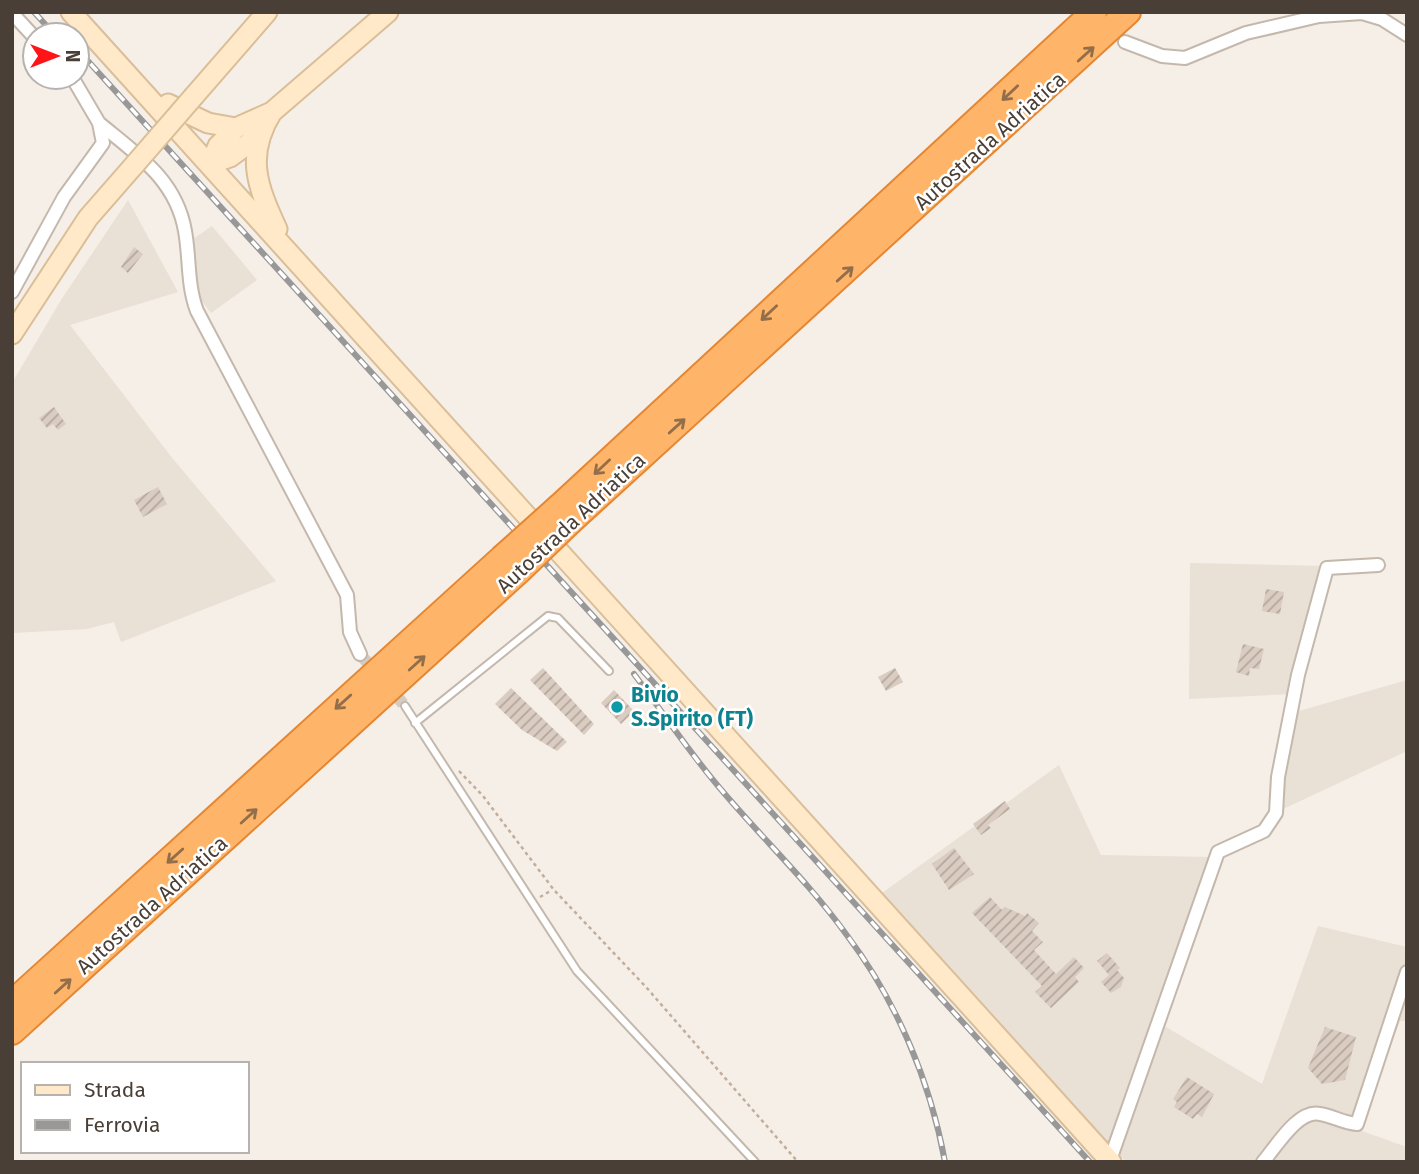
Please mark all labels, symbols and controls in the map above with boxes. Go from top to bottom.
north arrow [21,21,91,91]
one-way arrow [1077,46,1095,62]
text: N [61,50,84,62]
street label: Autostrada Adriatica [909,66,1071,216]
one-way arrow [1002,85,1019,102]
one-way arrow [836,266,854,282]
one-way arrow [761,304,778,321]
one-way arrow [667,418,685,434]
street label: Autostrada Adriatica [491,447,651,599]
one-way arrow [593,459,611,475]
one-way arrow [408,655,426,671]
place label: Bivio S.Spirito (FT) [631,682,753,732]
one-way arrow [335,694,352,711]
marker: Bivio S.Spirito (FT) [609,699,625,715]
one-way arrow [240,808,258,824]
street label: Autostrada Adriatica [71,830,233,980]
one-way arrow [166,847,184,863]
one-way arrow [54,978,72,994]
legend [21,1062,248,1153]
text: Strada [84,1077,146,1103]
text: Ferrovia [84,1112,160,1138]

